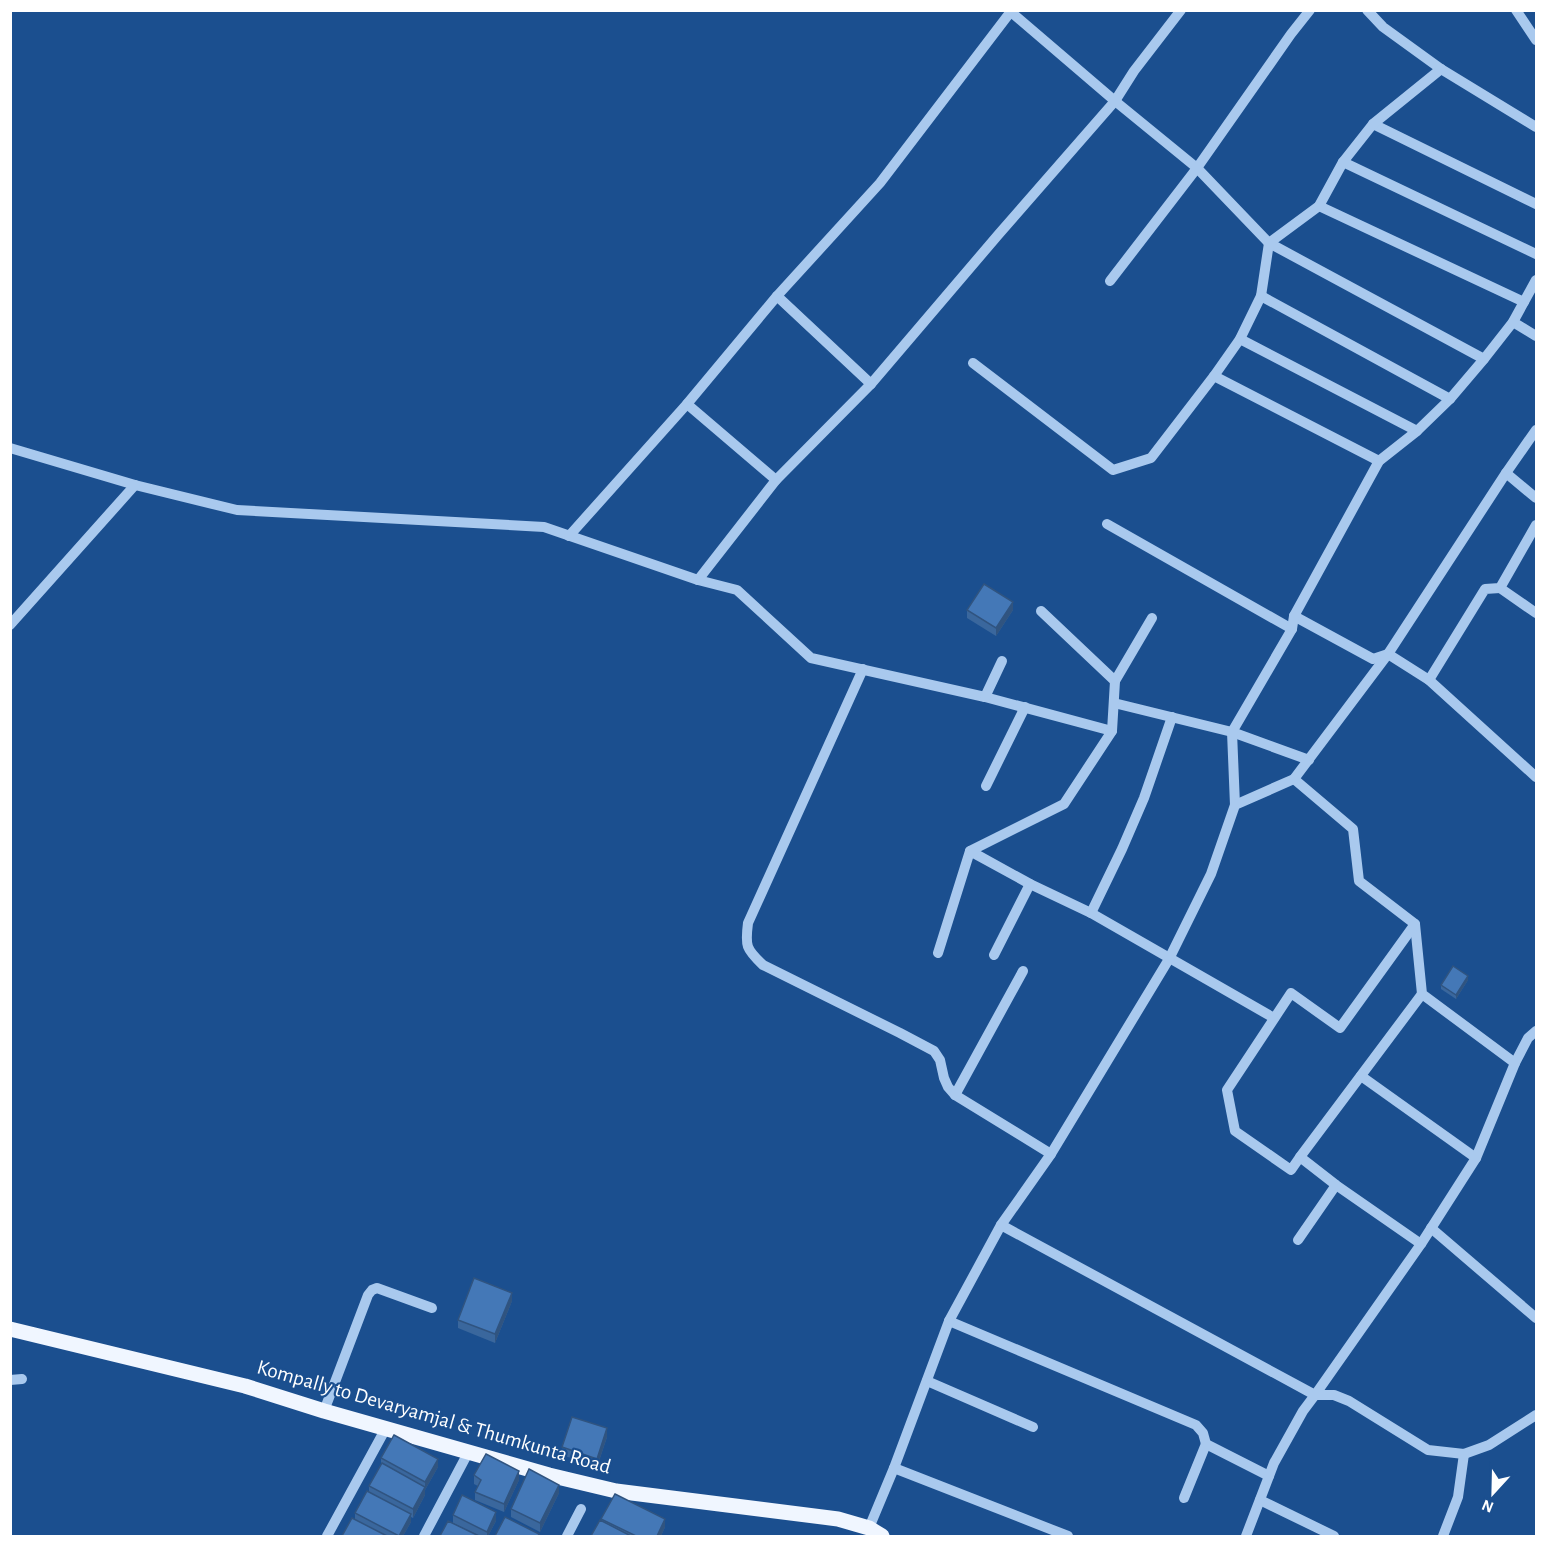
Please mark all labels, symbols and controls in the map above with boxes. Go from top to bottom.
street label: Kompally to Devaryamjal & Thumkunta Road [255,1356,614,1478]
north arrow [1463,1463,1523,1523]
text: N [1480,1496,1496,1515]

